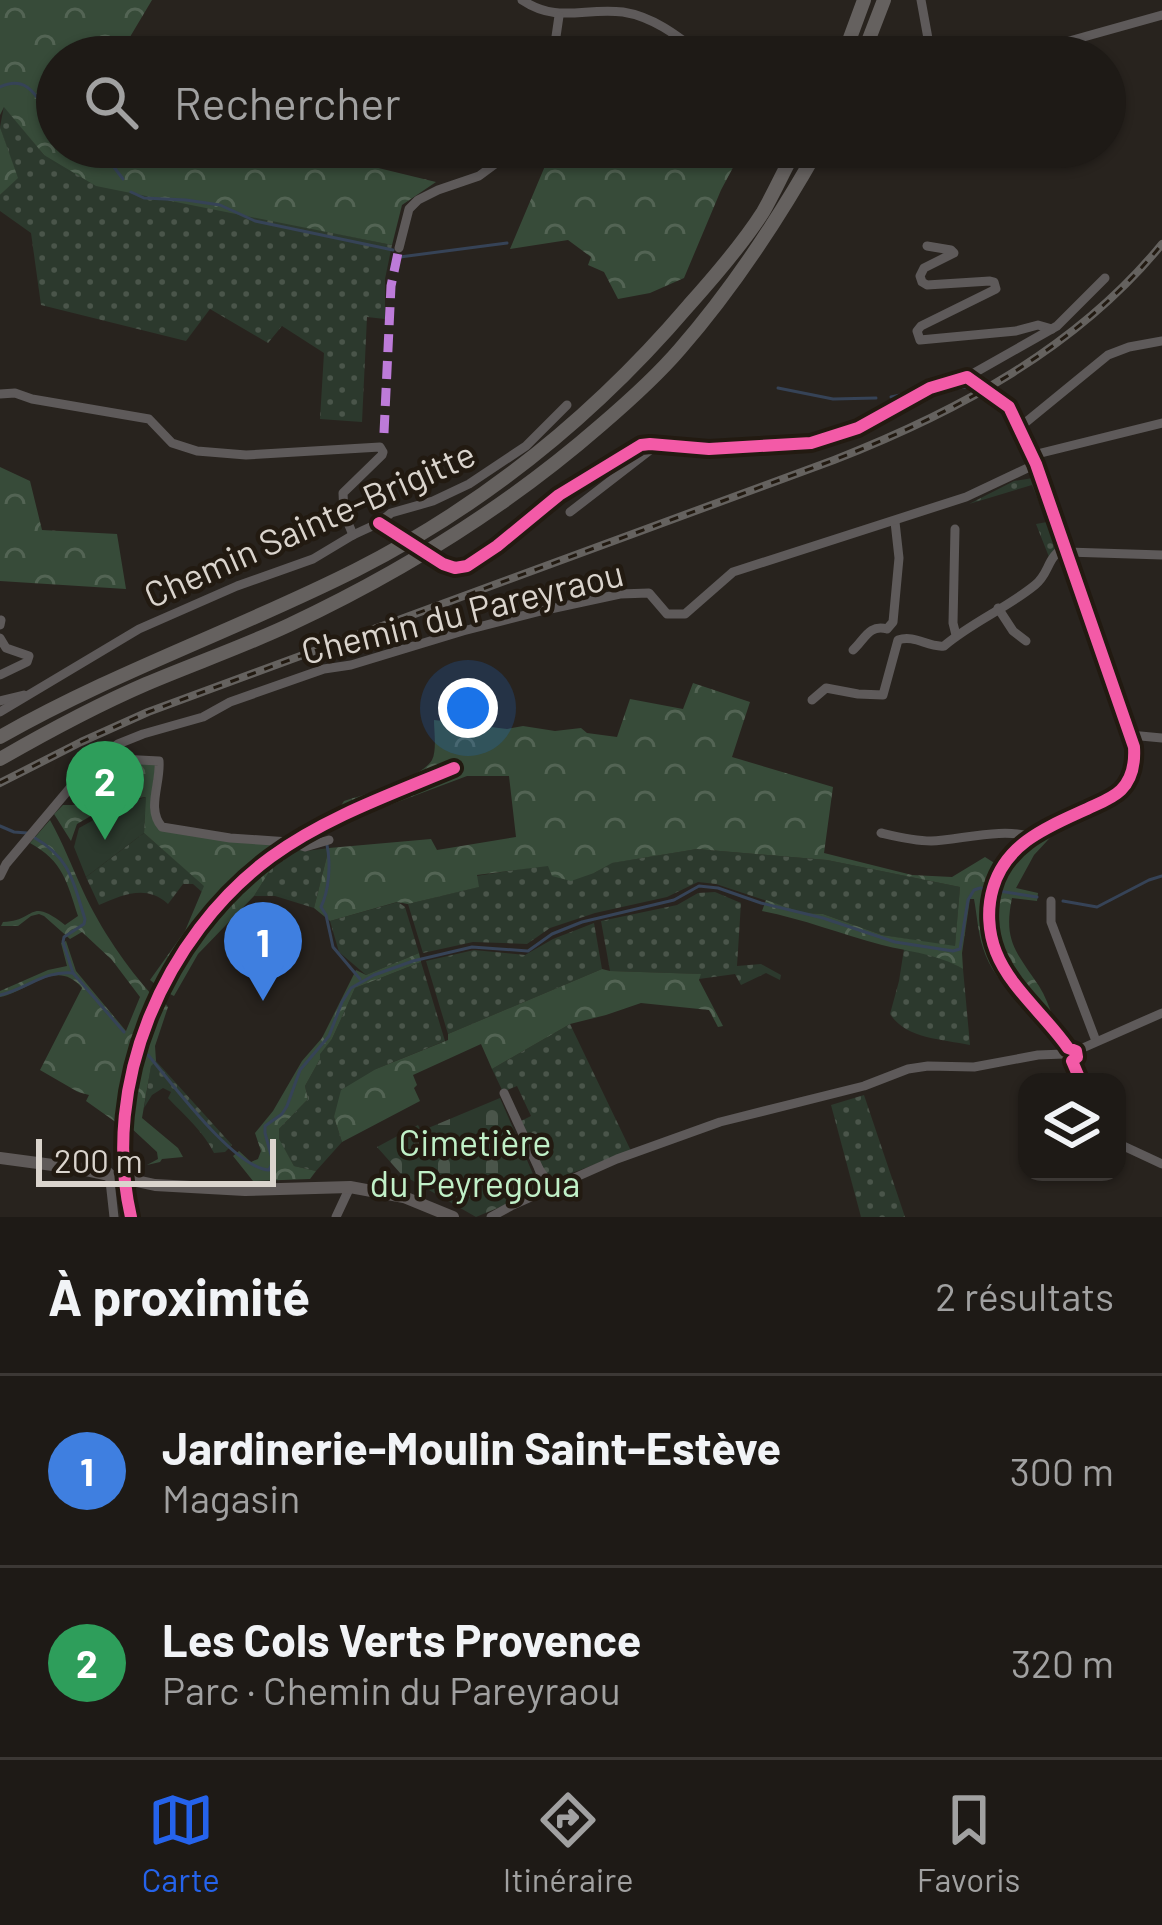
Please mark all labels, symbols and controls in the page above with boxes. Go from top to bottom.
search box [36,36,1126,168]
icon: search [78,69,144,135]
text: Rechercher [174,75,401,129]
street label: Chemin Sainte-Brigitte [137,431,481,615]
street label: Chemin du Pareyraou [297,550,627,672]
your location [438,678,498,738]
pin: 2 [66,741,144,840]
pin: 1 [224,902,302,1001]
map controls [1018,1073,1126,1181]
button: layers [1018,1073,1126,1181]
park label: Cimetière du Peyregoua [370,1120,580,1204]
scale bar [36,1133,276,1186]
text: 200 m [54,1140,143,1180]
text: À proximité [48,1265,310,1326]
text: 2 résultats [935,1272,1114,1319]
text: Jardinerie-Moulin Saint-Estève [162,1420,781,1474]
text: 1 [80,1447,94,1494]
text: 300 m [1010,1447,1114,1494]
text: Magasin [162,1474,300,1521]
text: Les Cols Verts Provence [162,1612,641,1666]
text: 2 [76,1639,98,1686]
text: 320 m [1011,1639,1114,1686]
text: Parc · Chemin du Pareyraou [162,1666,621,1713]
tab: Carte [142,1787,220,1899]
tab: Itinéraire [503,1787,634,1899]
tab: Favoris [917,1787,1020,1899]

